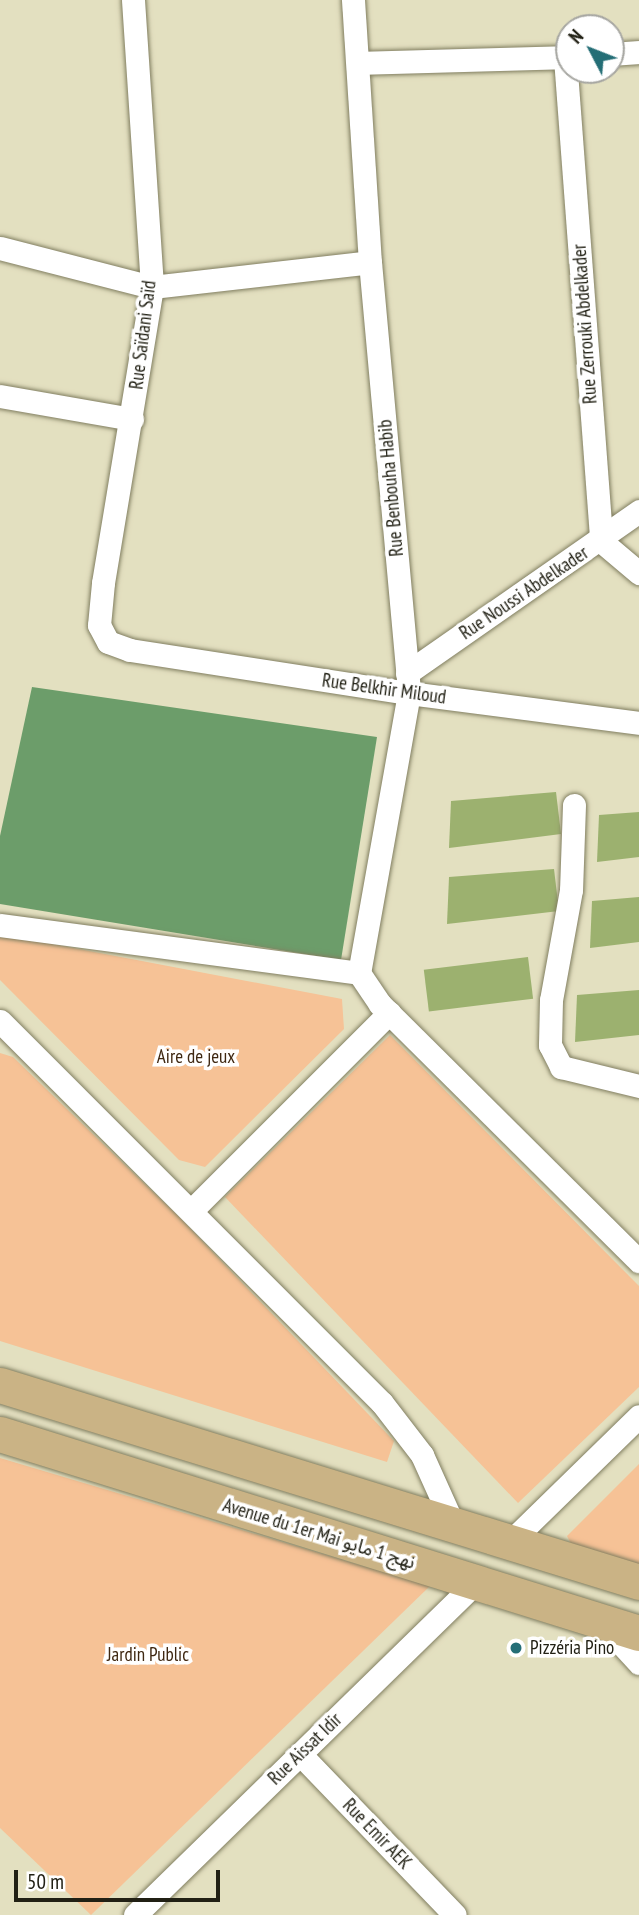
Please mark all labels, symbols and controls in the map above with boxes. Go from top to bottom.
north arrow [555,14,625,84]
text: N [564,24,588,48]
street label: Rue Zerrouki Abdelkader [568,243,602,405]
street label: Rue Saïdani Saïd [125,279,161,391]
street label: Rue Benbouha Habib [374,419,408,557]
street label: Rue Noussi Abdelkader [455,541,593,645]
street label: Rue Belkhir Miloud [321,669,447,709]
park label: Aire de jeux [157,1046,235,1068]
street label: Avenue du 1er Mai نهج 1 مايو [220,1494,418,1574]
place label: Pizzéria Pino [530,1637,614,1659]
marker: Pizzéria Pino [508,1640,524,1656]
park label: Jardin Public [107,1644,189,1666]
street label: Rue Aissat Idir [263,1708,347,1790]
street label: Rue Emir AEK [338,1794,416,1874]
scale bar [18,1856,224,1900]
text: 50 m [27,1868,64,1895]

